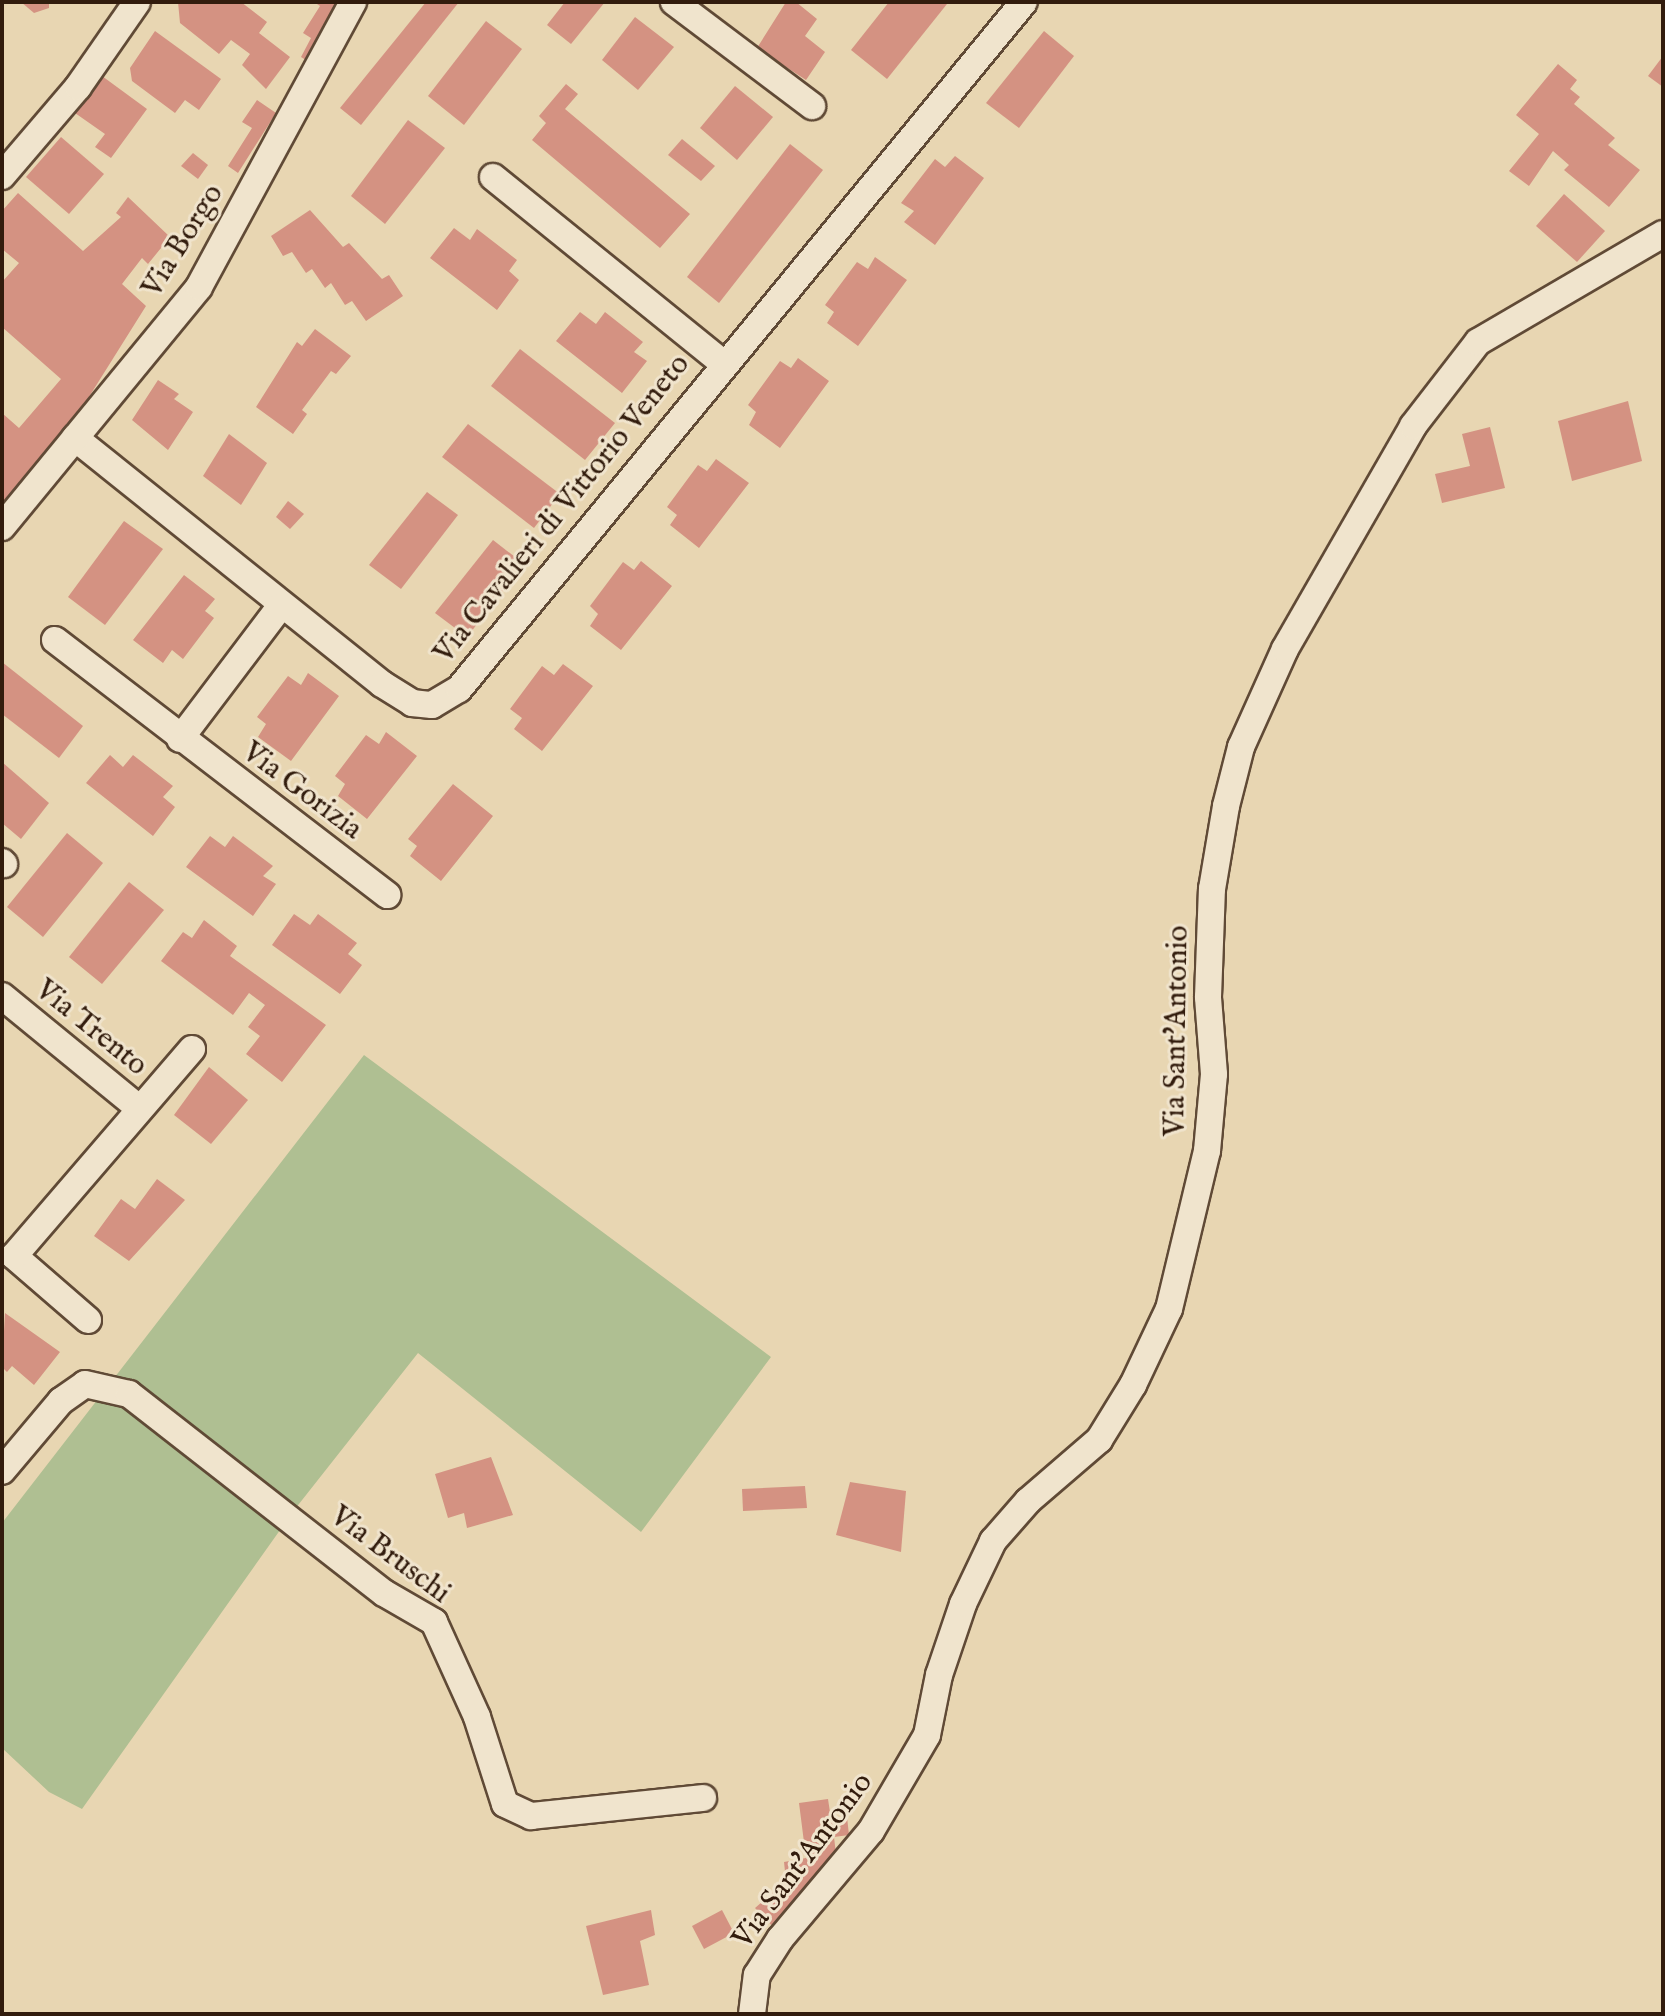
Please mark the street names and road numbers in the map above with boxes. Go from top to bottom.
street label: Via Borgo [134,178,232,304]
street label: Via Cavalieri di Vittorio Veneto [426,347,698,671]
street label: Via Gorizia [235,734,369,848]
street label: Via Sant'Antonio [1157,925,1197,1137]
street label: Via Trento [28,972,154,1084]
street label: Via Bruschi [323,1498,457,1612]
street label: Via Sant'Antonio [725,1766,881,1956]

